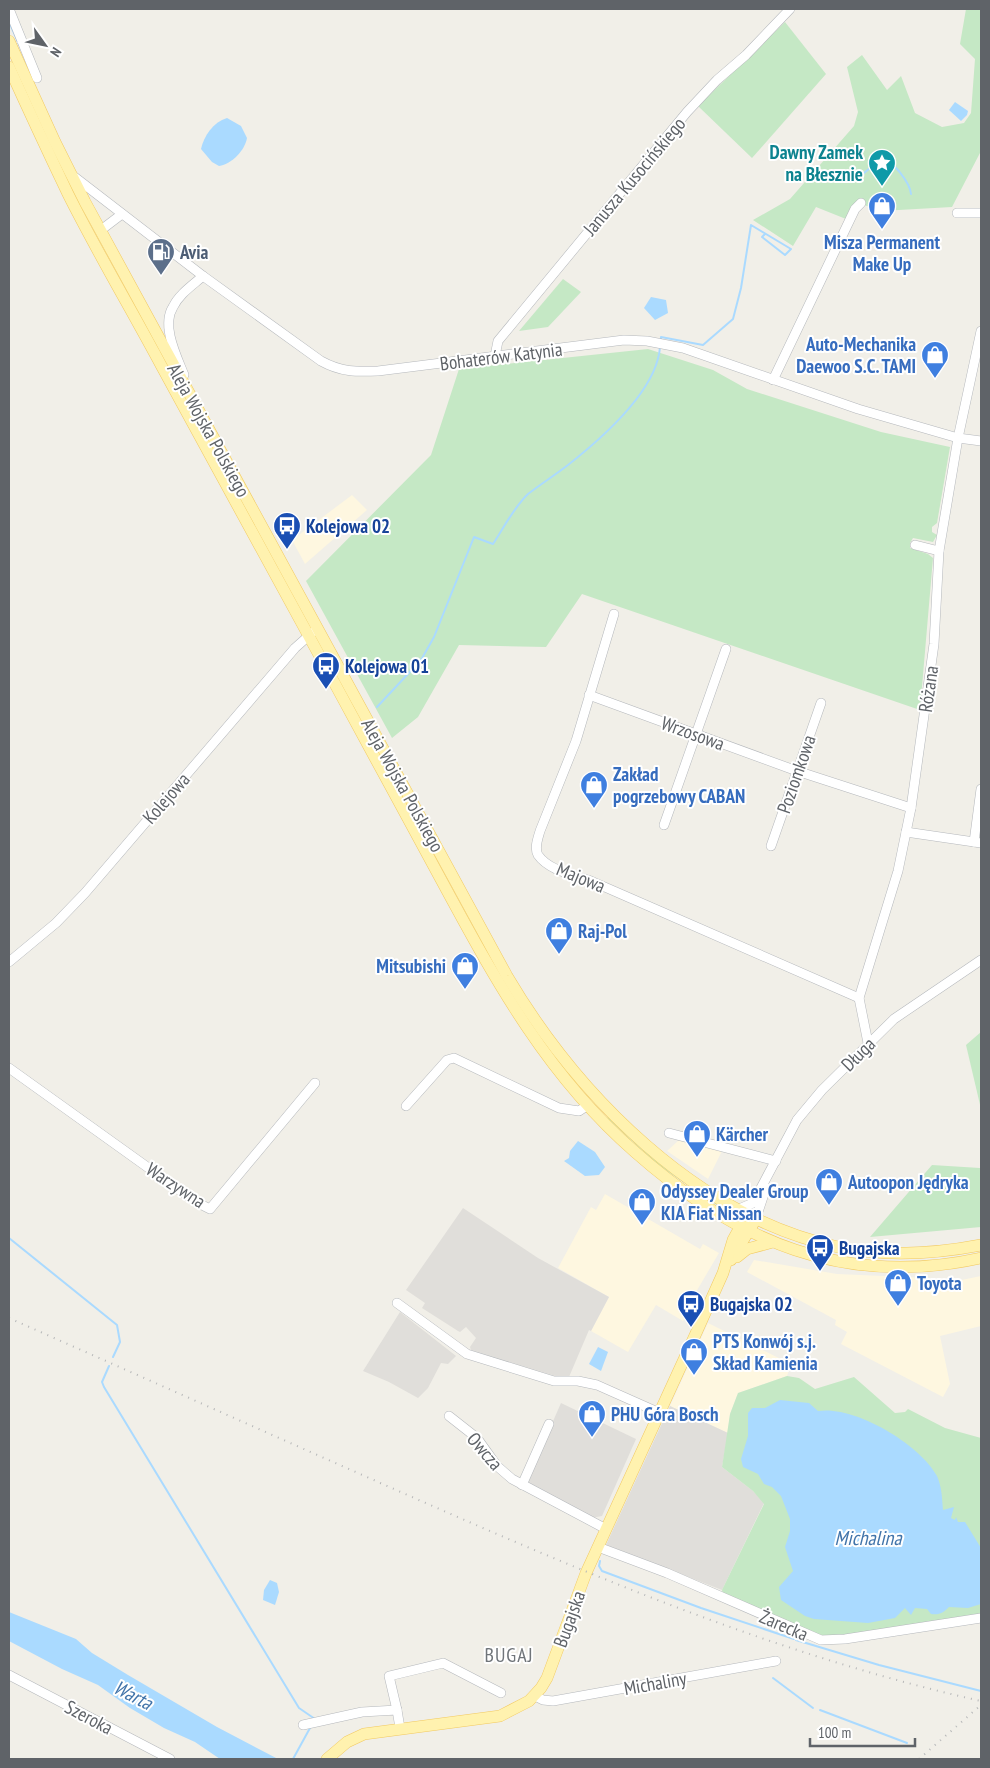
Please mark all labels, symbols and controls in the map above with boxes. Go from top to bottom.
north arrow [20,20,70,70]
text: N [46,44,66,60]
street label: Janusza Kusocińskiego [577,112,690,241]
place label: Dawny Zamek na Błesznie [770,140,863,186]
place icon: Dawny Zamek na Błesznie [867,148,897,187]
shop icon: Misza Permanent Make Up [867,191,897,230]
place label: Misza Permanent Make Up [824,230,940,276]
fuel station icon: Avia [146,237,176,276]
place label: Avia [179,240,208,264]
place label: Auto-Mechanika Daewoo S.C. TAMI [796,332,916,378]
street label: Bohaterów Katynia [438,337,564,375]
shop icon: Auto-Mechanika Daewoo S.C. TAMI [920,340,950,379]
street label: Aleja Wojska Polskiego [162,359,256,501]
bus stop icon: Kolejowa 02 [272,511,302,550]
place label: Kolejowa 02 [306,514,390,538]
bus stop icon: Kolejowa 01 [311,651,341,690]
place label: Kolejowa 01 [345,654,429,678]
street label: Różana [913,664,943,714]
street label: Wrzosowa [658,711,728,755]
street label: Aleja Wojska Polskiego [356,714,450,856]
street label: Poziomkowa [771,732,821,816]
place label: Zakład pogrzebowy CABAN [613,762,745,808]
street label: Kolejowa [137,767,195,829]
shop icon: Zakład pogrzebowy CABAN [579,770,609,809]
street label: Majowa [553,856,609,898]
shop icon: Raj-Pol [544,916,574,955]
place label: Raj-Pol [578,919,627,943]
shop icon: Mitsubishi [450,951,480,990]
place label: Mitsubishi [376,954,446,978]
street label: Długa [836,1032,880,1076]
shop icon: Kärcher [682,1119,712,1158]
place label: Kärcher [716,1122,769,1146]
street label: Warzywna [142,1157,210,1213]
shop icon: Autoopon Jędryka [814,1167,844,1206]
place label: Autoopon Jędryka [847,1170,969,1194]
place label: Odyssey Dealer Group KIA Fiat Nissan [661,1179,809,1225]
shop icon: Odyssey Dealer Group KIA Fiat Nissan [627,1187,657,1226]
bus stop icon: Bugajska [805,1233,835,1272]
place label: Bugajska [839,1236,900,1260]
shop icon: Toyota [883,1268,913,1307]
place label: Toyota [917,1271,962,1295]
bus stop icon: Bugajska 02 [676,1289,706,1328]
place label: Bugajska 02 [710,1292,793,1316]
place label: PTS Konwój s.j. Skład Kamienia [713,1329,818,1375]
shop icon: PTS Konwój s.j. Skład Kamienia [679,1337,709,1376]
shop icon: PHU Góra Bosch [577,1399,607,1438]
place label: PHU Góra Bosch [611,1402,719,1426]
street label: Owcza [462,1427,508,1475]
water label: Michalina [835,1525,902,1551]
street label: Bugajska [548,1587,590,1651]
street label: Żarecka [756,1604,812,1646]
district label: BUGAJ [485,1642,533,1668]
street label: Michaliny [622,1666,689,1700]
water label: Warta [109,1674,158,1716]
street label: Szeroka [61,1694,117,1740]
scale bar [810,1716,915,1748]
text: 100 m [818,1723,851,1742]

